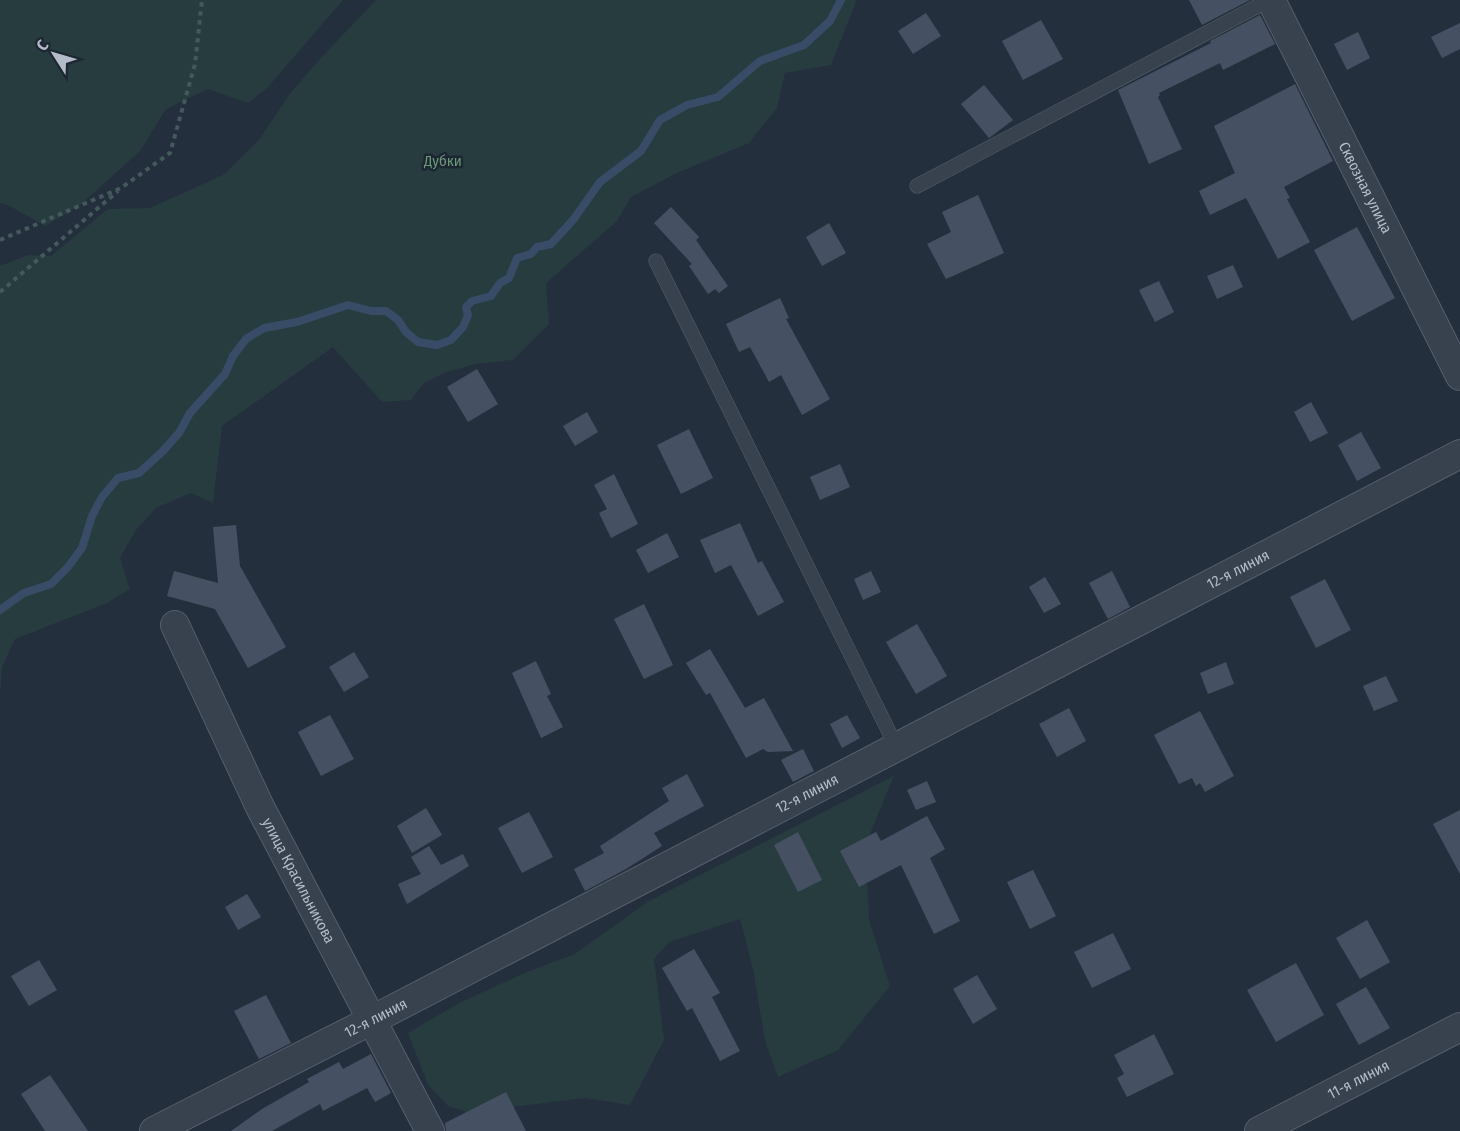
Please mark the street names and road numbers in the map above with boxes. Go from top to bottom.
street label: Сквозная улица [1335,139,1396,236]
street label: 12-я линия [1204,546,1273,593]
street label: 12-я линия [773,770,841,817]
street label: улица Красильникова [258,815,339,946]
street label: 12-я линия [341,994,410,1041]
street label: 11-я линия [1325,1056,1392,1103]

